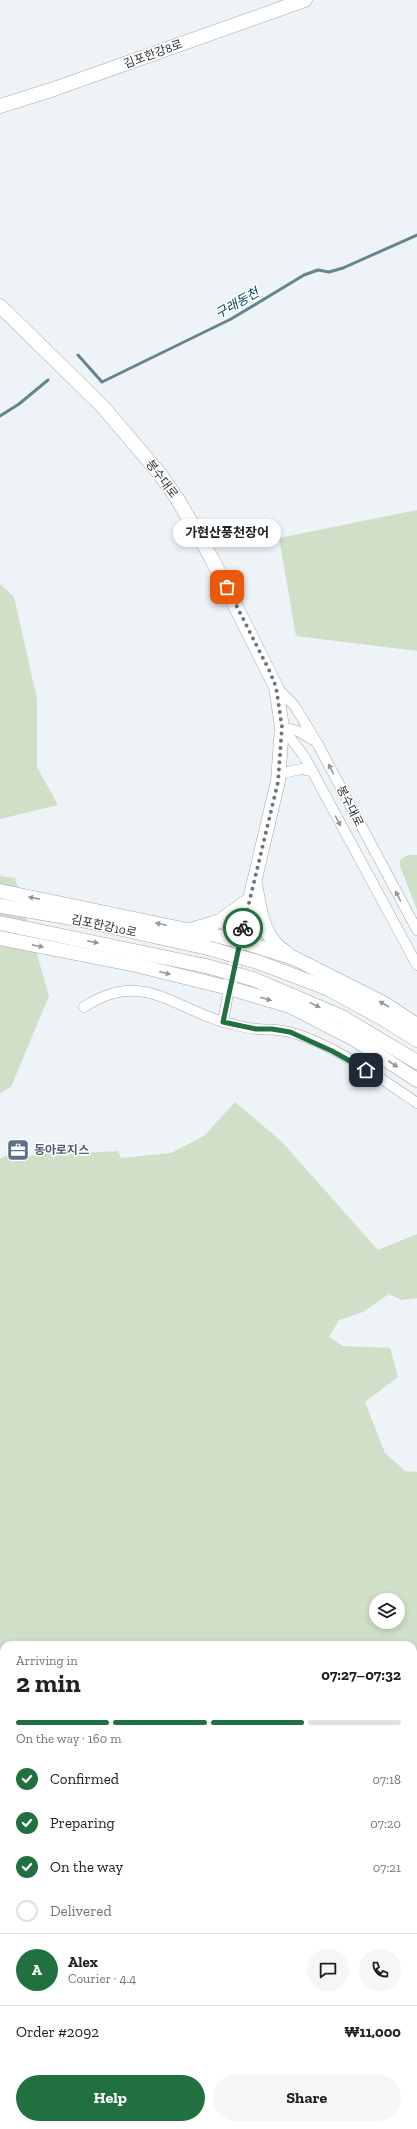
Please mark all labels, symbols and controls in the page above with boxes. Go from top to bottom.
street label: 김포한강8로 [122,37,184,71]
water label: 구래동천 [213,284,262,321]
street label: 봉수대로 [143,457,181,501]
callout: 가현산풍천장어 [173,519,281,547]
text: 가현산풍천장어 [185,525,269,540]
pin [210,570,244,604]
icon: bag [216,576,238,598]
one-way arrow [328,763,334,774]
street label: 봉수대로 [334,783,366,829]
one-way arrow [334,815,341,826]
one-way arrow [395,890,402,902]
one-way arrow [27,895,40,901]
courier [223,908,263,948]
street label: 김포한강10로 [70,912,138,940]
icon: bike [232,917,254,939]
one-way arrow [155,920,167,926]
one-way arrow [87,939,99,945]
one-way arrow [32,943,44,949]
one-way arrow [159,970,172,976]
one-way arrow [260,996,272,1002]
one-way arrow [378,1000,390,1007]
one-way arrow [309,1002,321,1008]
pin [349,1053,383,1087]
icon: home [355,1059,377,1081]
one-way arrow [388,1060,399,1068]
office icon: 동아로지스 [5,1137,31,1163]
place label: 동아로지스 [34,1143,89,1157]
map controls [369,1593,405,1629]
button: layers [369,1593,405,1629]
text: Arriving in [16,1653,78,1668]
text: 07:27–07:32 [321,1666,401,1684]
text: 2 min [16,1667,81,1699]
text: On the way · 160 m [16,1731,121,1746]
icon: check [16,1768,38,1790]
text: Confirmed [50,1770,119,1788]
text: 07:18 [372,1772,401,1787]
icon: check [16,1812,38,1834]
text: Preparing [50,1814,115,1832]
text: 07:20 [370,1816,401,1831]
icon: check [16,1856,38,1878]
text: On the way [50,1858,123,1876]
text: 07:21 [373,1860,401,1875]
text: Delivered [50,1902,112,1920]
button: chat [307,1949,349,1991]
button: phone [359,1949,401,1991]
text: Alex [68,1953,98,1971]
text: A [32,1961,42,1979]
text: Courier · 4.4 [68,1971,136,1986]
text: Order #2092 [16,2023,99,2041]
text: ₩11,000 [344,2023,401,2041]
button: Help [16,2075,205,2121]
button: Share [213,2075,401,2121]

